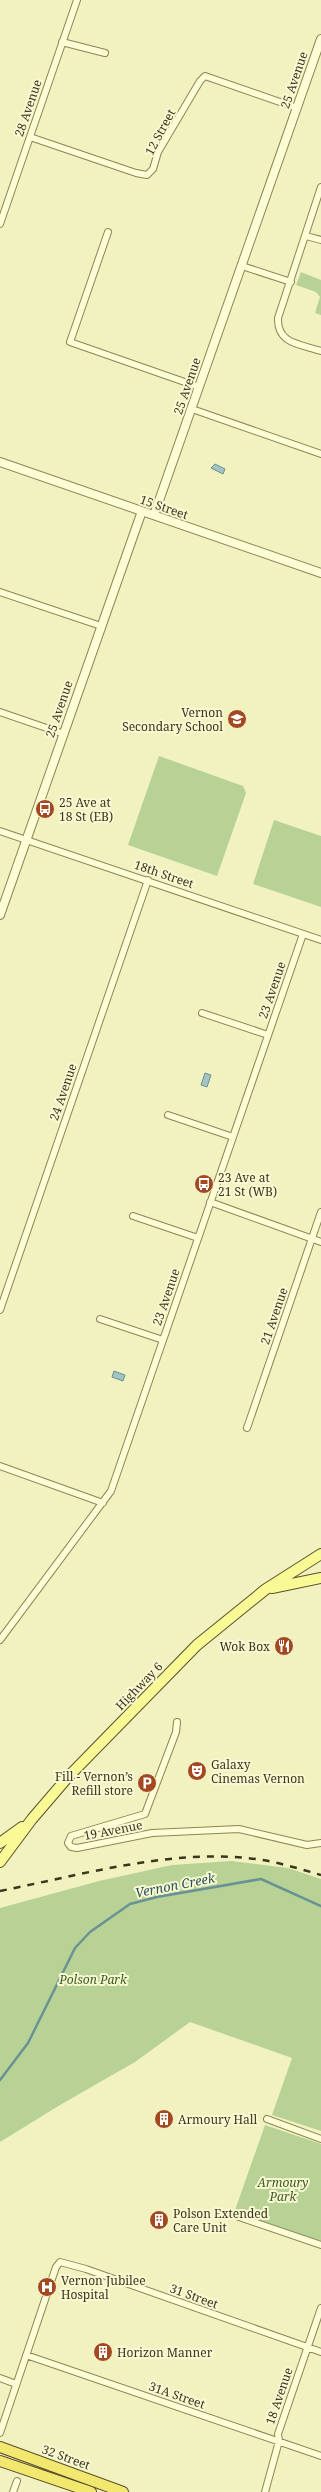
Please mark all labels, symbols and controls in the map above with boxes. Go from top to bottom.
street label: 25 Avenue [276,49,312,111]
street label: 28 Avenue [10,77,46,139]
street label: 12 Street [141,106,179,158]
street label: 25 Avenue [169,355,205,417]
street label: 15 Street [138,491,190,523]
street label: 25 Avenue [41,678,77,740]
place label: Vernon Secondary School [122,704,223,735]
school or university icon: Vernon Secondary School [226,708,248,730]
place label: 25 Ave at 18 St (EB) [59,794,113,825]
bus stop icon: 25 Ave at 18 St (EB) [34,798,56,820]
street label: 18th Street [132,856,196,892]
street label: 23 Avenue [254,959,290,1021]
street label: 24 Avenue [45,1061,81,1123]
place label: 23 Ave at 21 St (WB) [218,1169,277,1200]
bus stop icon: 23 Ave at 21 St (WB) [193,1173,215,1195]
street label: 23 Avenue [148,1266,184,1328]
street label: 21 Avenue [256,1285,292,1347]
restaurant icon: Wok Box [273,1635,295,1657]
place label: Wok Box [219,1638,270,1655]
street label: Highway 6 [112,1658,166,1714]
place label: Galaxy Cinemas Vernon [211,1756,305,1787]
theatre icon: Galaxy Cinemas Vernon [186,1760,208,1782]
place label: Fill - Vernon’s Refill store [55,1768,133,1799]
parking icon: Fill - Vernon’s Refill store [136,1772,158,1794]
street label: 19 Avenue [82,1816,144,1844]
water label: Vernon Creek [133,1868,217,1902]
park label: Polson Park [58,1971,128,1988]
building icon: Armoury Hall [153,2108,175,2130]
place label: Armoury Hall [178,2111,258,2128]
park label: Armoury Park [257,2174,308,2205]
place label: Polson Extended Care Unit [173,2205,269,2236]
building icon: Polson Extended Care Unit [148,2209,170,2231]
place label: Vernon Jubilee Hospital [61,2272,146,2303]
hospital icon: Vernon Jubilee Hospital [36,2276,58,2298]
street label: 31 Street [168,2279,220,2313]
building icon: Horizon Manner [92,2341,114,2363]
place label: Horizon Manner [117,2344,213,2361]
street label: 18 Avenue [261,2365,297,2427]
street label: 31A Street [147,2377,207,2413]
street label: 32 Street [40,2440,92,2474]

